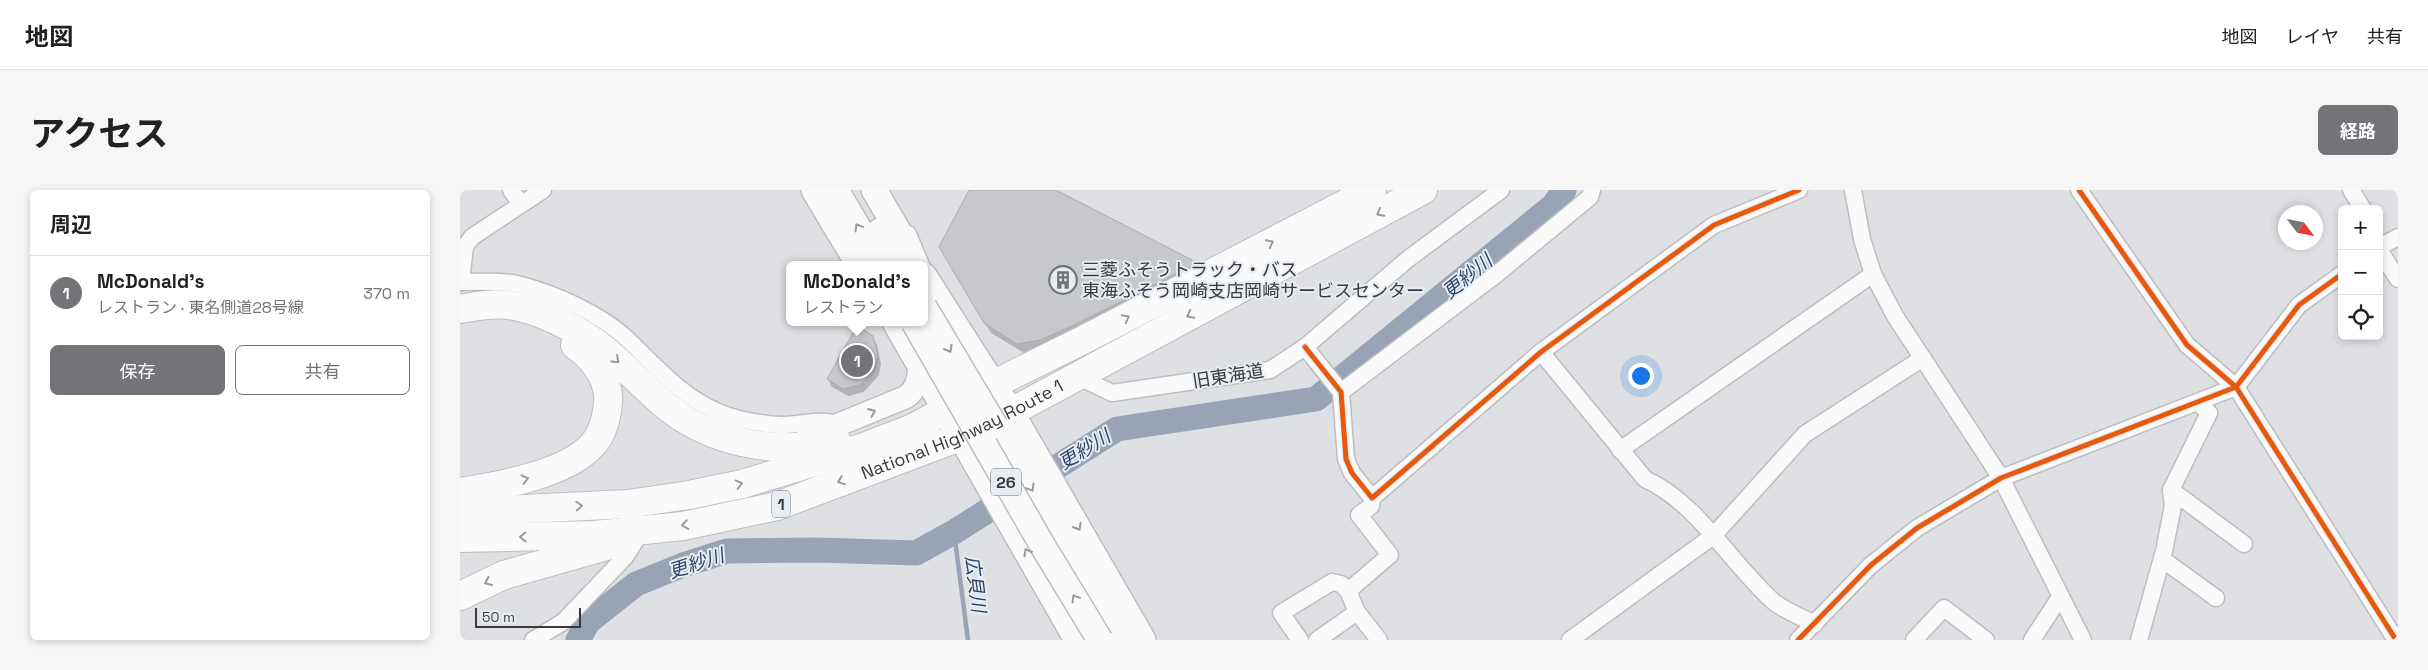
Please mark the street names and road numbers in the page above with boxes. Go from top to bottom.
street label: 旧東海道 [1191,359,1265,392]
street label: National Highway Route 1 [858,374,1067,484]
road number: 26 [991,468,1021,496]
road number: 1 [772,490,790,518]

